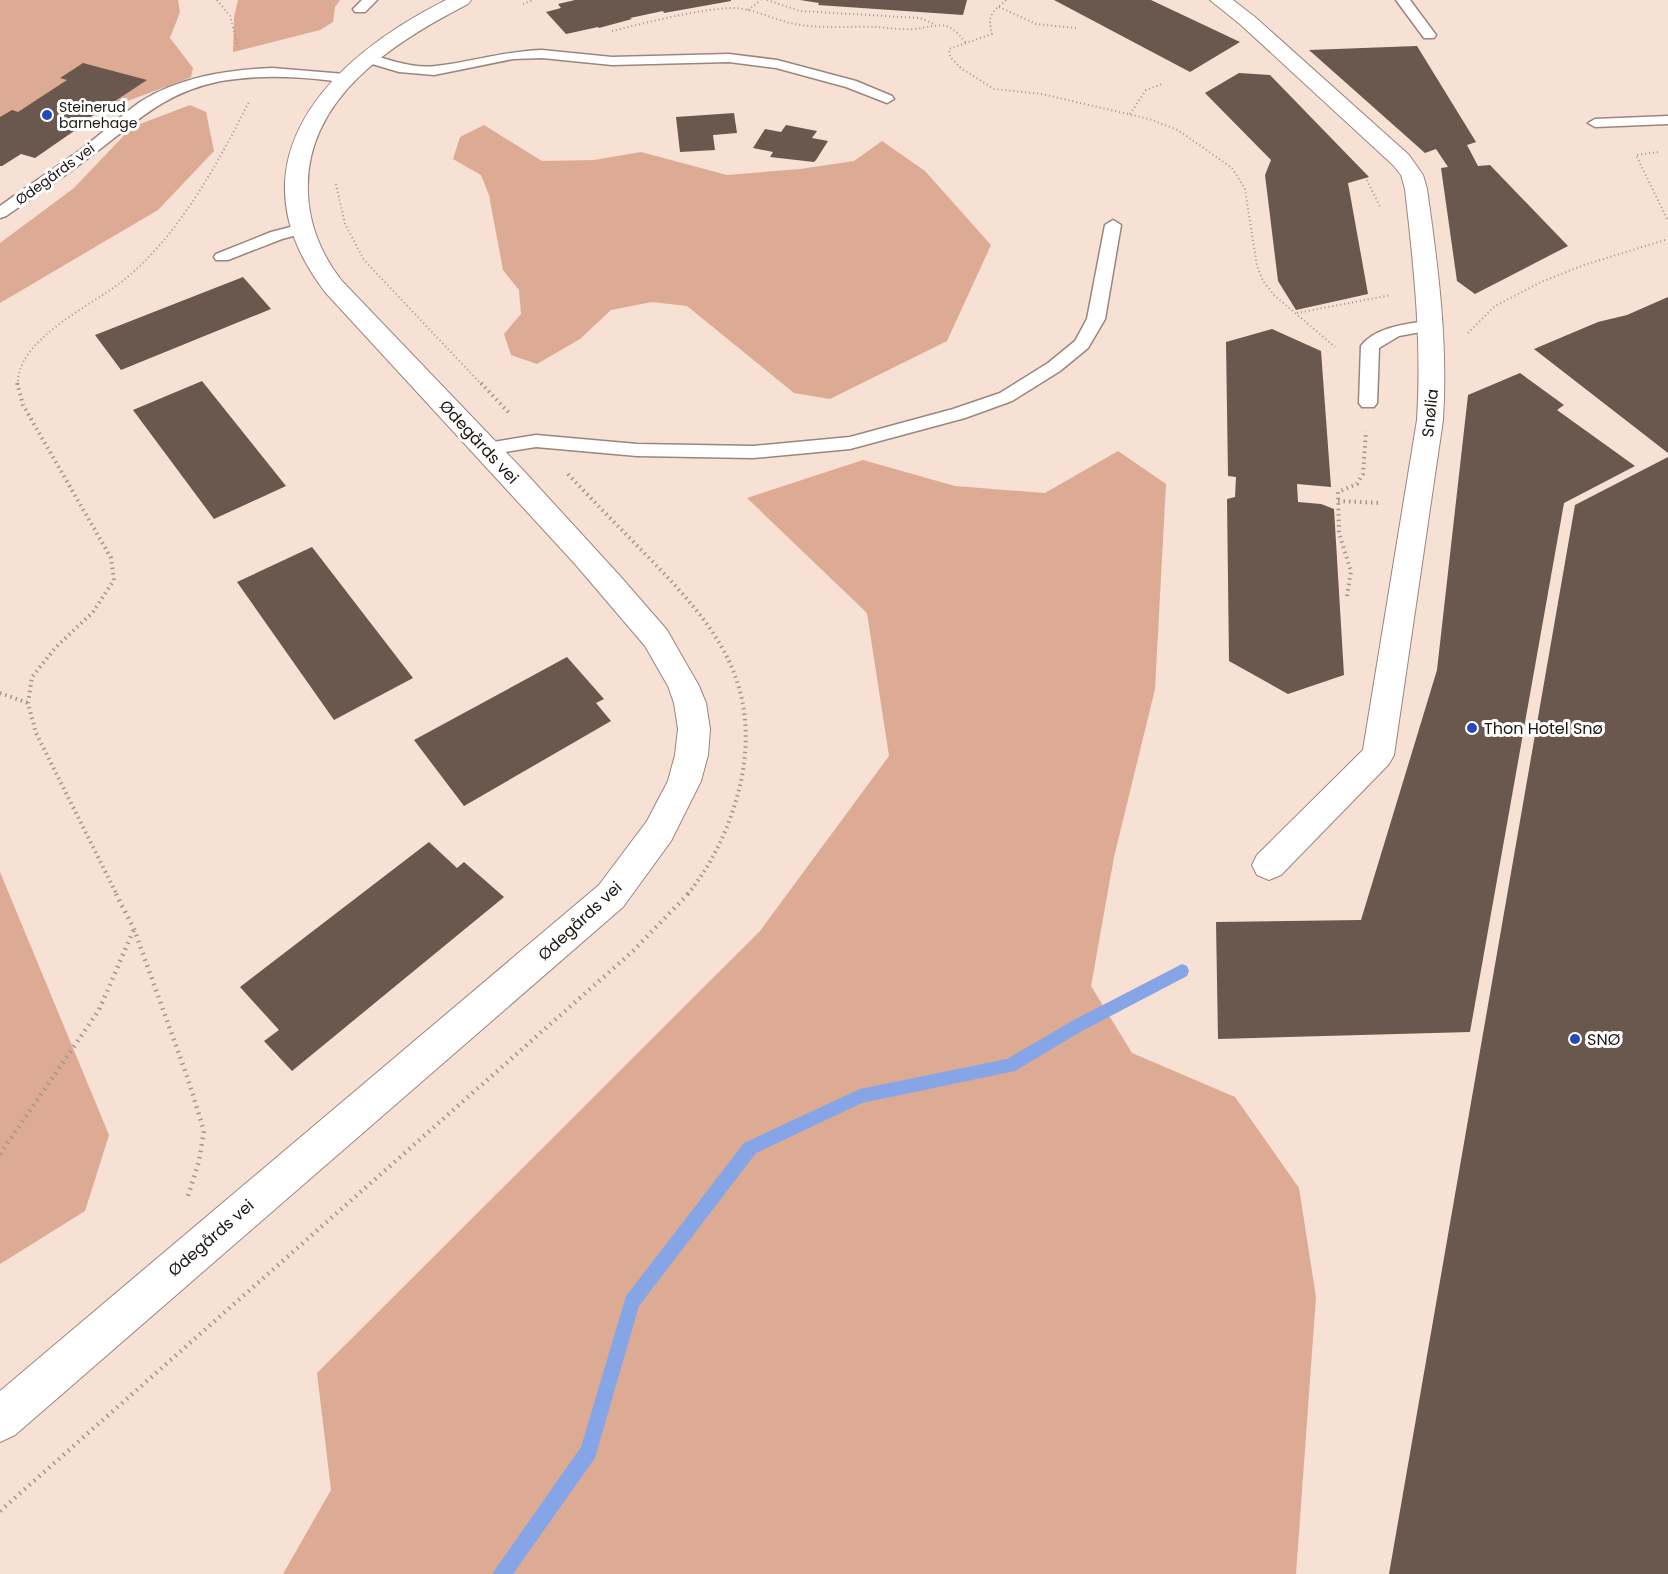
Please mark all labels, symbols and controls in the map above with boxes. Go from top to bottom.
place label: Steinerud barnehage [59,97,138,133]
marker: Steinerud barnehage [40,108,54,122]
street label: Ødegårds vei [11,138,99,210]
street label: Snølia [1416,388,1444,438]
street label: Ødegårds vei [434,395,524,489]
place label: Thon Hotel Snø [1484,717,1603,740]
marker: Thon Hotel Snø [1465,721,1479,735]
street label: Ødegårds vei [533,876,627,966]
place label: SNØ [1587,1028,1621,1051]
marker: SNØ [1568,1032,1582,1046]
street label: Ødegårds vei [163,1194,259,1282]

